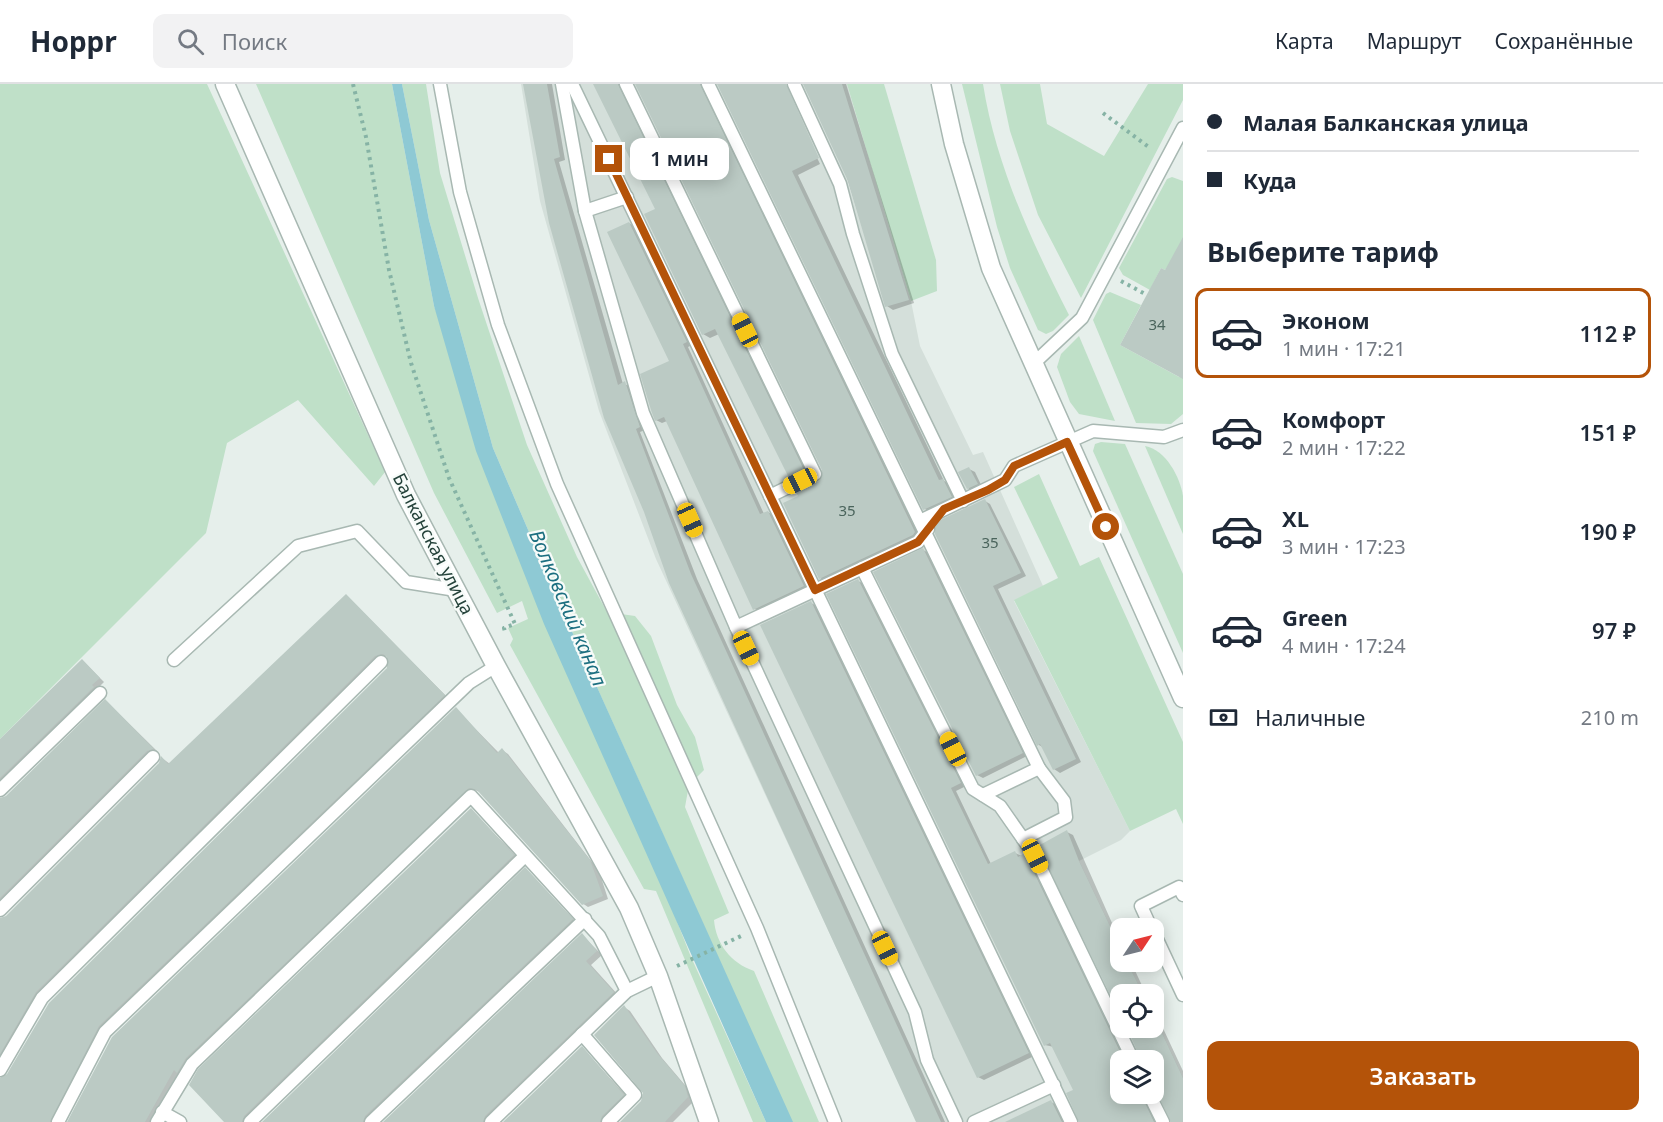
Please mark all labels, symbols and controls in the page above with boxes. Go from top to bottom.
search box [153,14,573,68]
text: Hoppr [30,22,117,60]
icon: search [174,25,207,58]
text: Поиск [222,26,287,56]
text: Карта [1275,27,1334,55]
text: Маршрут [1367,27,1462,55]
text: Сохранённые [1495,27,1633,55]
text: Малая Балканская улица [1243,107,1529,137]
callout: 1 мин [630,138,729,180]
route end [595,145,622,172]
text: 1 мин [650,145,709,172]
text: Куда [1243,165,1297,195]
text: Выберите тариф [1207,233,1439,270]
text: Эконом [1282,305,1370,335]
icon: car [1210,306,1264,360]
car [729,310,761,350]
house number: 34 [1148,314,1166,334]
text: 112 ₽ [1579,318,1636,348]
text: 1 мин · 17:21 [1282,335,1406,362]
text: Комфорт [1282,404,1385,434]
icon: car [1210,405,1264,459]
text: 151 ₽ [1579,417,1636,447]
text: 2 мин · 17:22 [1282,434,1406,461]
car [780,465,820,497]
street label: Балканская улица [388,469,480,619]
car [674,500,706,540]
house number: 35 [838,500,856,520]
text: XL [1282,503,1309,533]
icon: car [1210,504,1264,558]
route start [1092,513,1119,540]
text: 190 ₽ [1579,516,1636,546]
water label: Волковский канал [523,525,614,690]
house number: 35 [981,532,999,552]
text: 3 мин · 17:23 [1282,533,1406,560]
text: Green [1282,602,1348,632]
icon: car [1210,603,1264,657]
text: 97 ₽ [1592,615,1636,645]
car [730,628,762,668]
text: 4 мин · 17:24 [1282,632,1406,659]
icon: cash [1207,701,1240,734]
text: Наличные [1255,702,1365,732]
text: 210 m [1581,704,1639,731]
car [937,729,969,769]
car [1019,836,1051,876]
north arrow [1110,918,1164,972]
map controls [1110,918,1164,1104]
car [869,928,901,968]
button: locate [1110,984,1164,1038]
button: Заказать [1207,1041,1639,1110]
button: layers [1110,1050,1164,1104]

